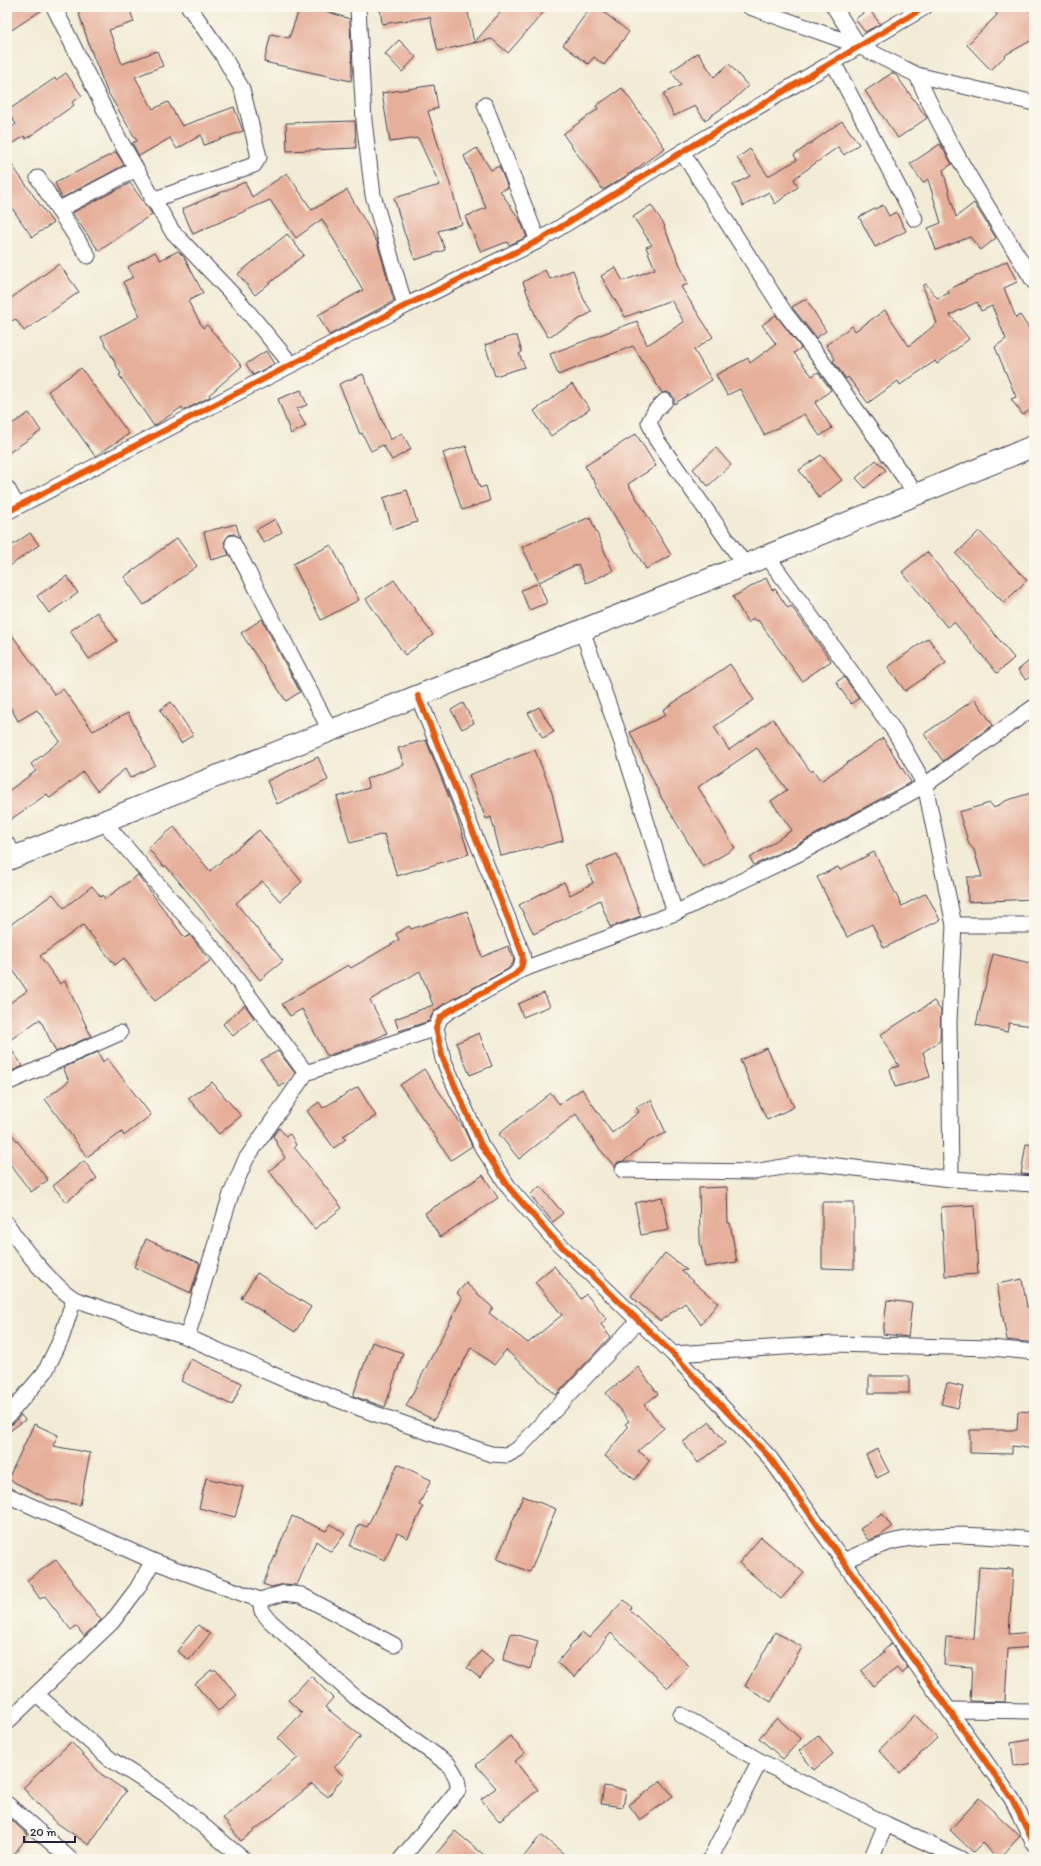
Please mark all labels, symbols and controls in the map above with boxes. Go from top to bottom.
scale bar [24,1818,75,1844]
text: 20 m [30,1825,57,1839]

